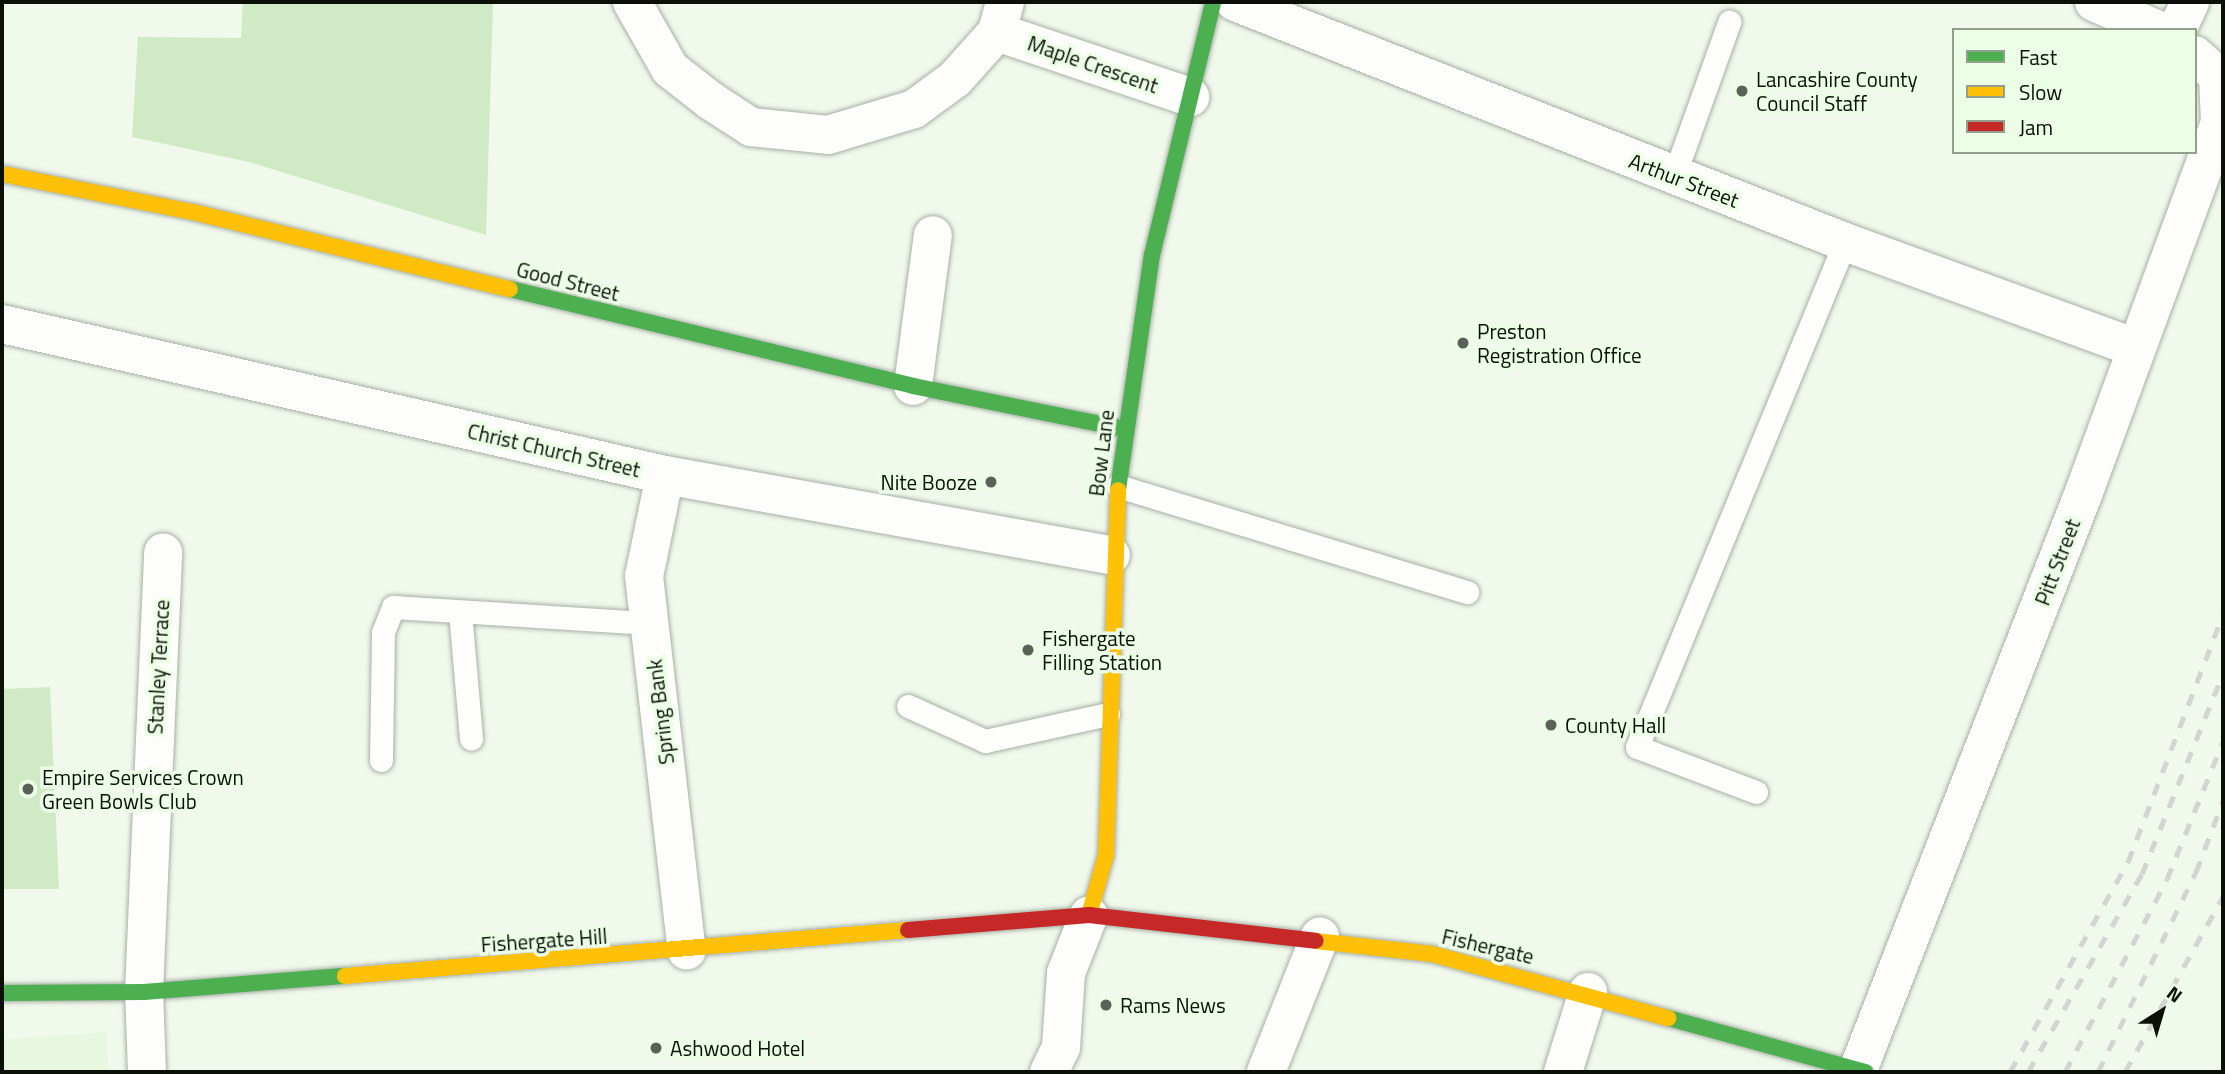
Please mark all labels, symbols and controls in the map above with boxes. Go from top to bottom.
legend [1952,28,2197,154]
street label: Maple Crescent [1024,30,1162,98]
text: Fast [2019,41,2057,73]
place label: Lancashire County Council Staff [1756,66,1918,116]
text: Slow [2019,76,2062,108]
marker: Lancashire County Council Staff [1734,83,1750,99]
text: Jam [2019,111,2053,143]
street label: Arthur Street [1626,148,1742,212]
street label: Good Street [514,256,622,306]
place label: Preston Registration Office [1477,318,1642,368]
marker: Preston Registration Office [1455,335,1471,351]
street label: Bow Lane [1083,408,1119,498]
street label: Christ Church Street [465,418,643,482]
place label: Nite Booze [880,469,977,495]
marker: Nite Booze [983,474,999,490]
street label: Pitt Street [2029,515,2085,609]
street label: Stanley Terrace [142,599,174,735]
place label: Fishergate Filling Station [1042,625,1162,675]
marker: Fishergate Filling Station [1020,642,1036,658]
street label: Spring Bank [641,658,679,766]
place label: County Hall [1565,712,1666,738]
marker: County Hall [1543,717,1559,733]
place label: Empire Services Crown Green Bowls Club [42,764,244,814]
marker: Empire Services Crown Green Bowls Club [20,781,36,797]
street label: Fishergate Hill [480,923,608,957]
street label: Fishergate [1440,923,1536,969]
north arrow [2127,976,2197,1046]
text: N [2161,978,2189,1009]
place label: Rams News [1120,992,1226,1018]
marker: Rams News [1098,997,1114,1013]
place label: Ashwood Hotel [670,1035,805,1061]
marker: Ashwood Hotel [648,1040,664,1056]

